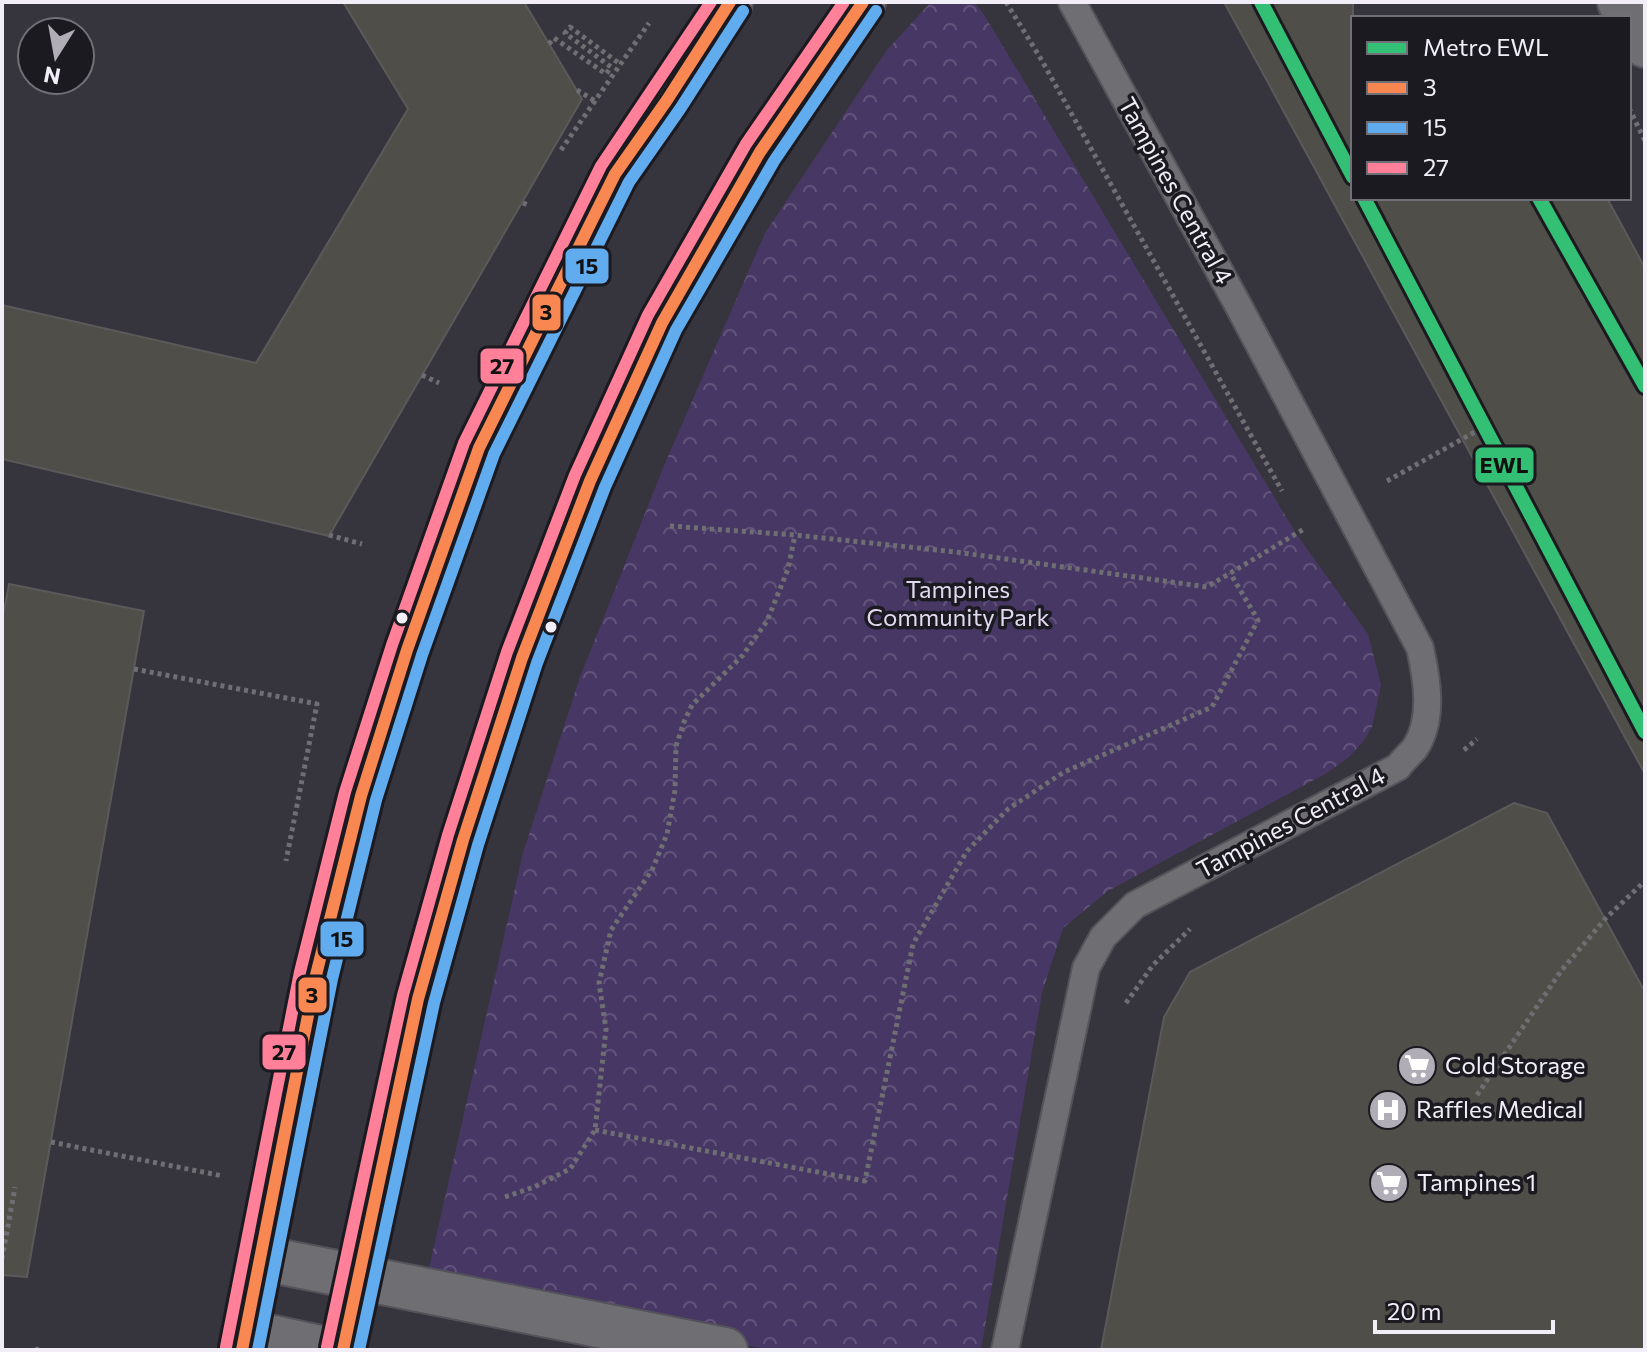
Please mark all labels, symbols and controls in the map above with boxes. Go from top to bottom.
north arrow [16,16,96,96]
legend [1351,16,1631,200]
text: Metro EWL [1423,32,1549,61]
text: N [41,61,63,91]
text: 3 [1423,72,1437,101]
street label: Tampines Central 4 [1113,92,1240,289]
text: 15 [1423,112,1447,141]
text: 27 [1423,152,1449,181]
line badge: 15 [564,247,610,285]
text: 15 [576,252,598,279]
line badge: 3 [531,293,562,332]
text: 3 [540,298,552,325]
line badge: 27 [479,347,525,385]
text: 27 [490,352,514,379]
line badge: EWL [1474,446,1535,484]
text: EWL [1480,451,1529,478]
park label: Tampines Community Park [866,574,1050,631]
unlabelled marker [394,610,410,626]
unlabelled marker [543,619,559,635]
street label: Tampines Central 4 [1191,760,1389,883]
line badge: 15 [319,920,365,958]
text: 15 [331,925,353,952]
line badge: 3 [297,976,328,1014]
text: 3 [306,981,318,1008]
line badge: 27 [261,1033,307,1071]
text: 27 [272,1038,296,1065]
supermarket icon: Cold Storage [1396,1045,1438,1087]
place label: Cold Storage [1445,1050,1586,1079]
hospital icon: Raffles Medical [1367,1089,1409,1131]
place label: Raffles Medical [1416,1094,1583,1123]
supermarket icon: Tampines 1 [1368,1162,1410,1204]
place label: Tampines 1 [1417,1167,1536,1196]
scale bar [1375,1284,1553,1334]
text: 20 m [1387,1296,1441,1325]

